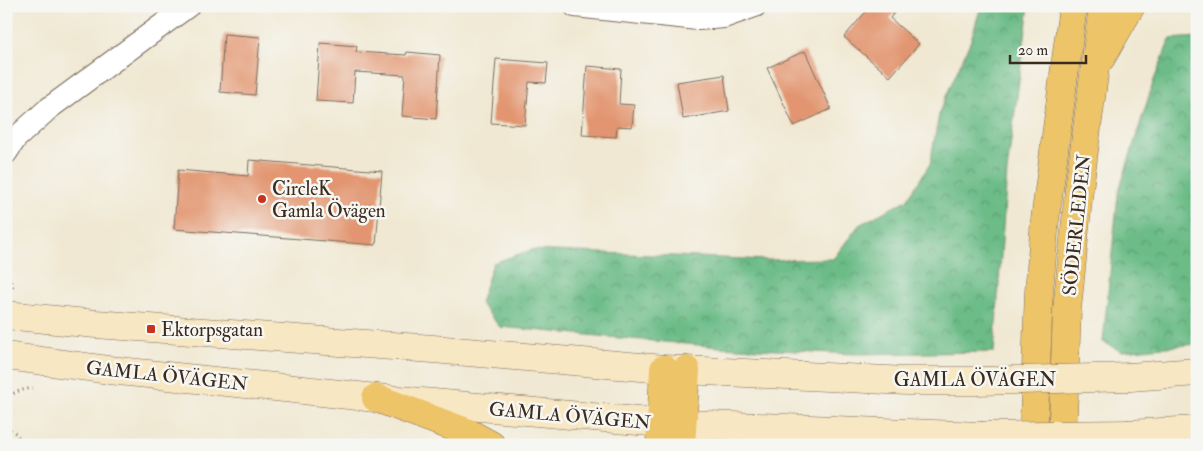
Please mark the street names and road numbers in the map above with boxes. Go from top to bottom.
street label: SÖDERLEDEN [1057,153,1096,297]
street label: GAMLA ÖVÄGEN [85,355,249,396]
street label: GAMLA ÖVÄGEN [894,367,1056,392]
street label: GAMLA ÖVÄGEN [488,396,652,435]

